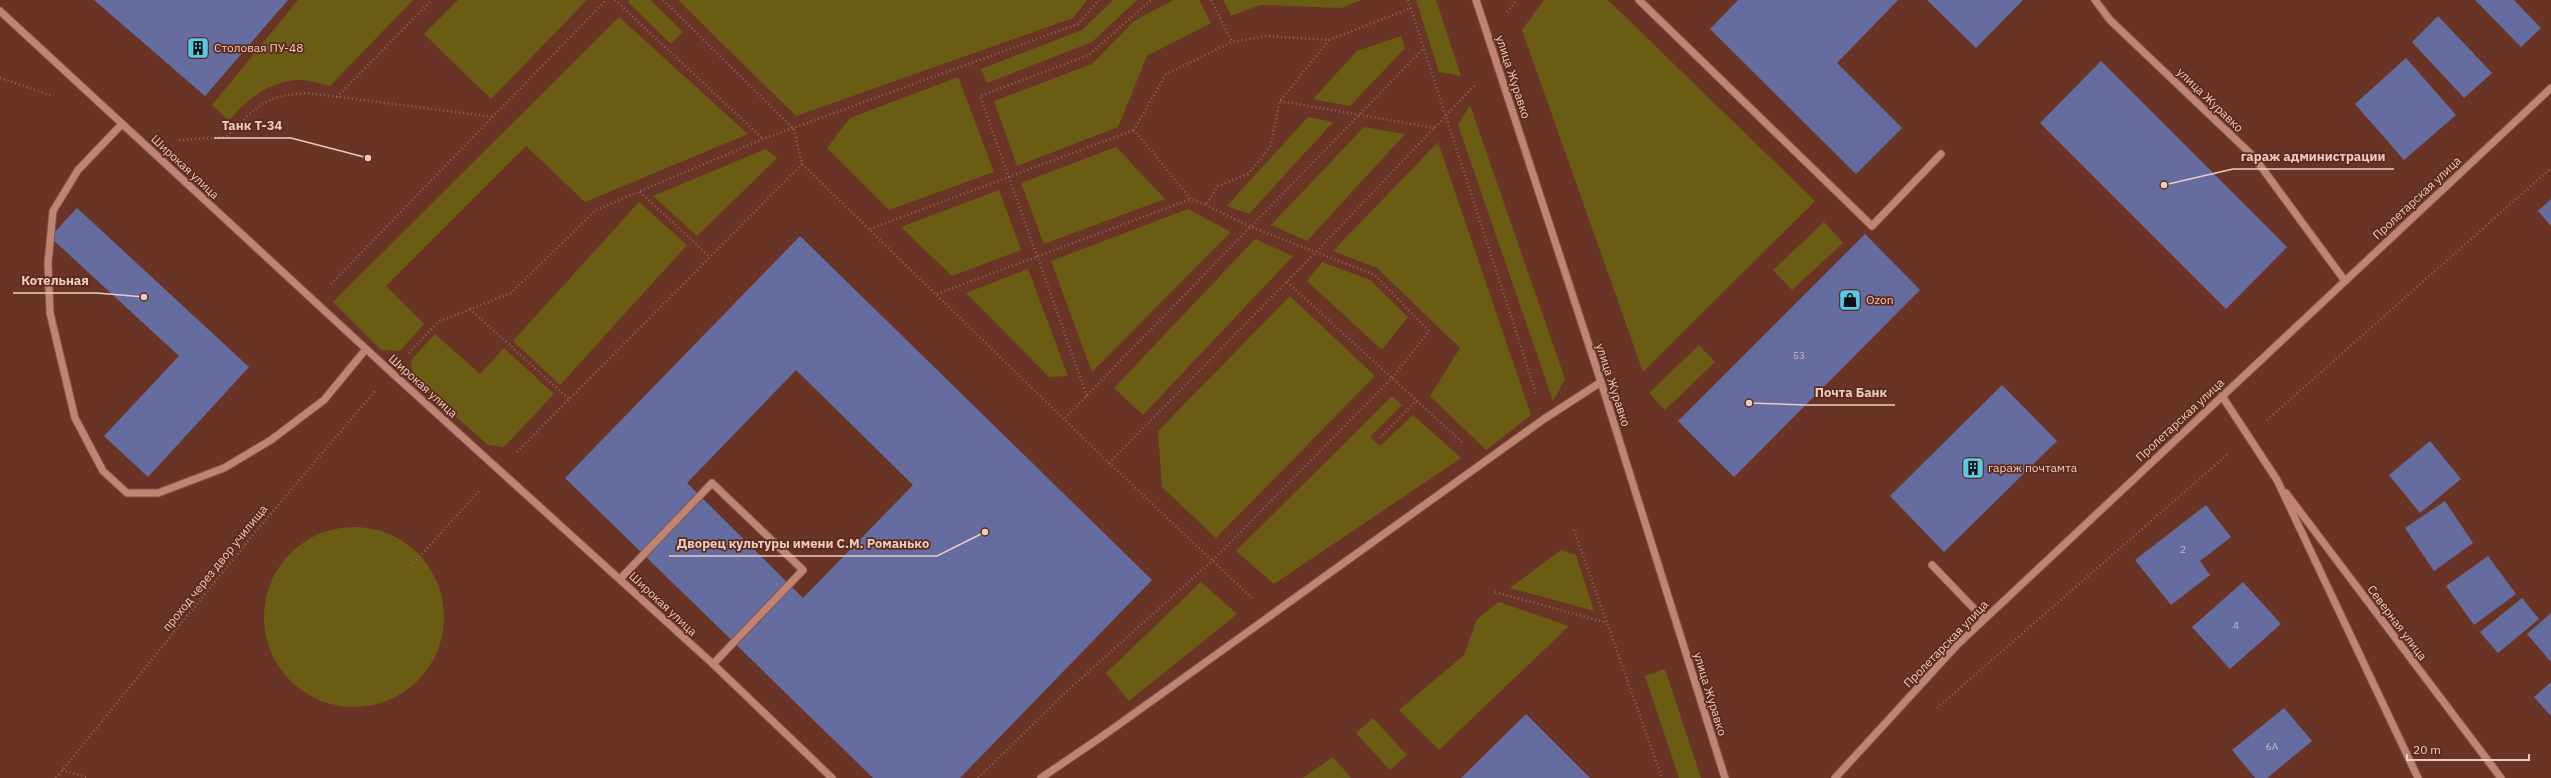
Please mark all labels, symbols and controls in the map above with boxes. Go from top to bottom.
street label: улица Журавко [1493,33,1534,121]
building icon: Столовая ПУ-48 [185,35,211,61]
place label: Столовая ПУ-48 [214,40,304,55]
street label: улица Журавко [2174,64,2247,135]
callout: Танк Т-34 [214,113,291,138]
text: Танк Т-34 [222,117,283,134]
street label: Широкая улица [148,131,223,202]
callout: гараж администрации [2233,144,2394,169]
text: гараж администрации [2241,148,2385,165]
street label: Пролетарская улица [2369,152,2464,242]
callout: Котельная [13,268,97,293]
text: Котельная [21,272,89,289]
shop icon: Ozon [1837,287,1863,313]
place label: Ozon [1866,292,1893,307]
street label: улица Журавко [1593,341,1634,429]
house number: 53 [1793,349,1805,362]
street label: Широкая улица [386,351,461,421]
street label: Пролетарская улица [2132,374,2227,464]
callout: Почта Банк [1806,380,1895,405]
text: Почта Банк [1815,384,1888,401]
building icon: гараж почтамта [1960,455,1986,481]
place label: гараж почтамта [1988,460,2078,475]
street label: проход через двор училища [159,501,271,634]
callout: Дворец культуры имени С.М. Романько [669,531,937,556]
text: Дворец культуры имени С.М. Романько [677,535,929,552]
house number: 2 [2180,543,2186,556]
street label: Широкая улица [626,568,701,639]
street label: Северная улица [2364,582,2431,664]
street label: Пролетарская улица [1900,596,1992,690]
house number: 4 [2233,619,2239,632]
street label: улица Журавко [1691,650,1730,738]
scale bar [2407,736,2529,762]
house number: 6А [2266,740,2279,753]
text: 20 m [2413,742,2441,757]

